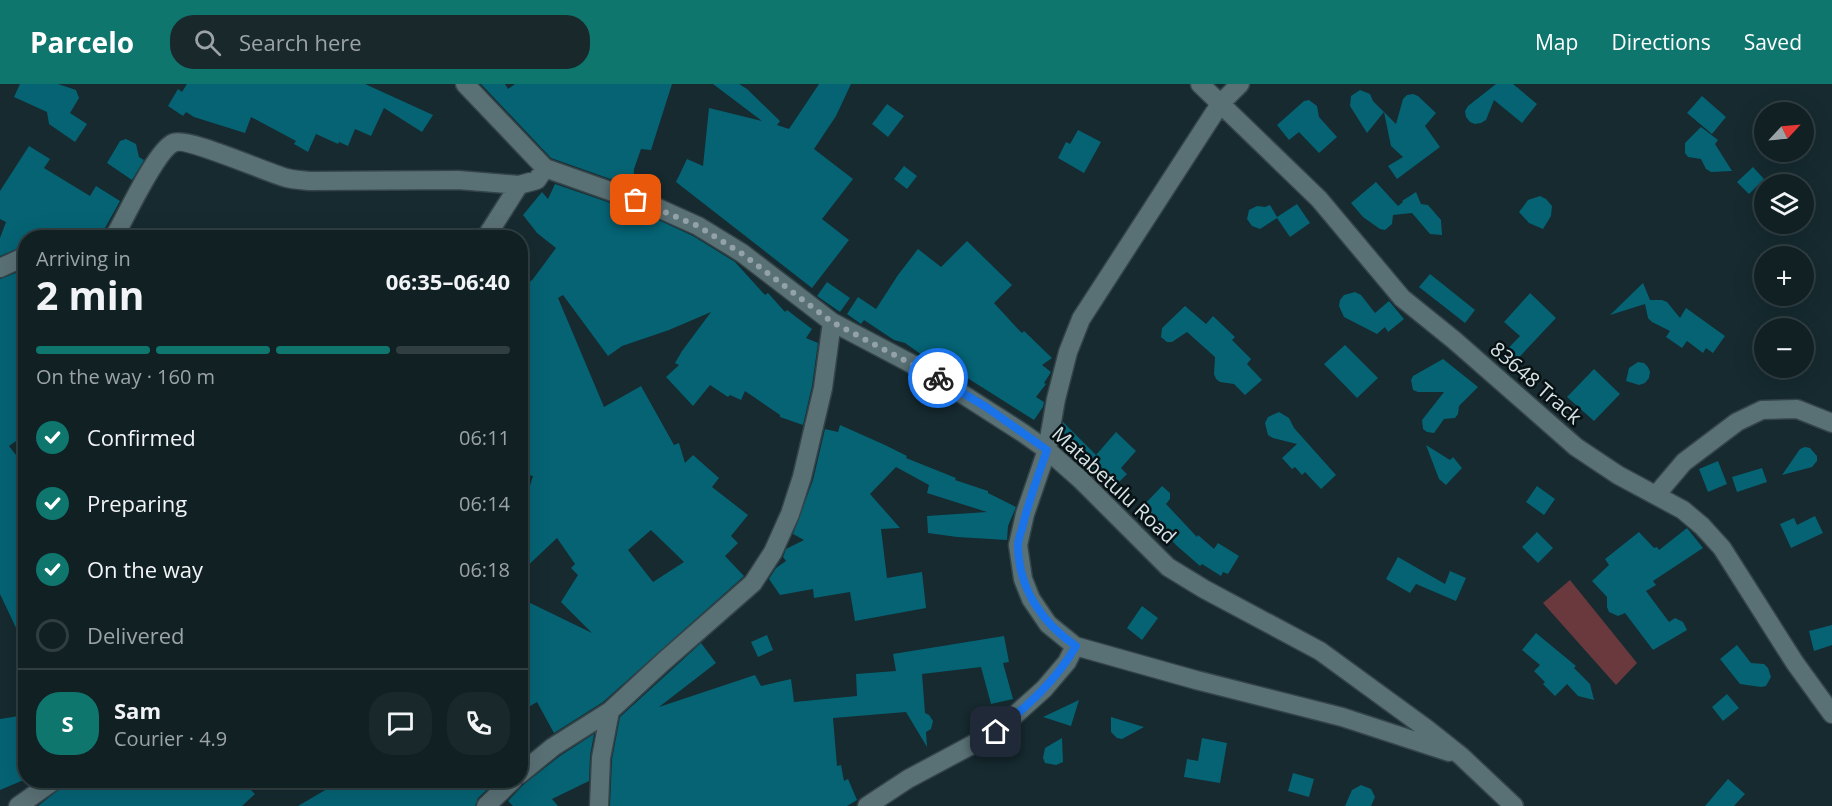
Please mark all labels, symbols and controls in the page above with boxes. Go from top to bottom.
search box [170,15,590,69]
text: Parcelo [30,23,134,61]
icon: search [191,26,224,59]
text: Search here [239,27,362,57]
text: Map [1535,28,1578,56]
text: Directions [1611,28,1711,56]
text: Saved [1744,28,1802,56]
north arrow [1754,102,1814,162]
map controls [1754,102,1814,378]
pin [610,174,661,225]
button: layers [1754,174,1814,234]
icon: bag [619,183,652,216]
text: Arriving in [36,245,131,272]
button: + [1754,246,1814,306]
text: 06:35–06:40 [386,266,510,296]
text: 2 min [36,268,144,321]
button: − [1754,318,1814,378]
street label: 83648 Track [1485,335,1588,430]
courier [908,348,968,408]
icon: bike [922,362,955,395]
text: On the way · 160 m [36,363,215,390]
street label: Matabetulu Road [1046,420,1182,549]
icon: check [36,421,69,454]
text: Confirmed [87,422,196,452]
text: 06:11 [459,424,510,451]
icon: check [36,487,69,520]
text: Preparing [87,488,187,518]
text: 06:14 [459,490,510,517]
icon: check [36,553,69,586]
text: On the way [87,554,203,584]
text: 06:18 [459,556,510,583]
text: Delivered [87,620,185,650]
button: chat [369,692,432,755]
button: phone [447,692,510,755]
text: Sam [114,695,161,725]
pin [970,706,1021,757]
text: S [61,708,74,738]
icon: home [979,715,1012,748]
text: Courier · 4.9 [114,725,227,752]

